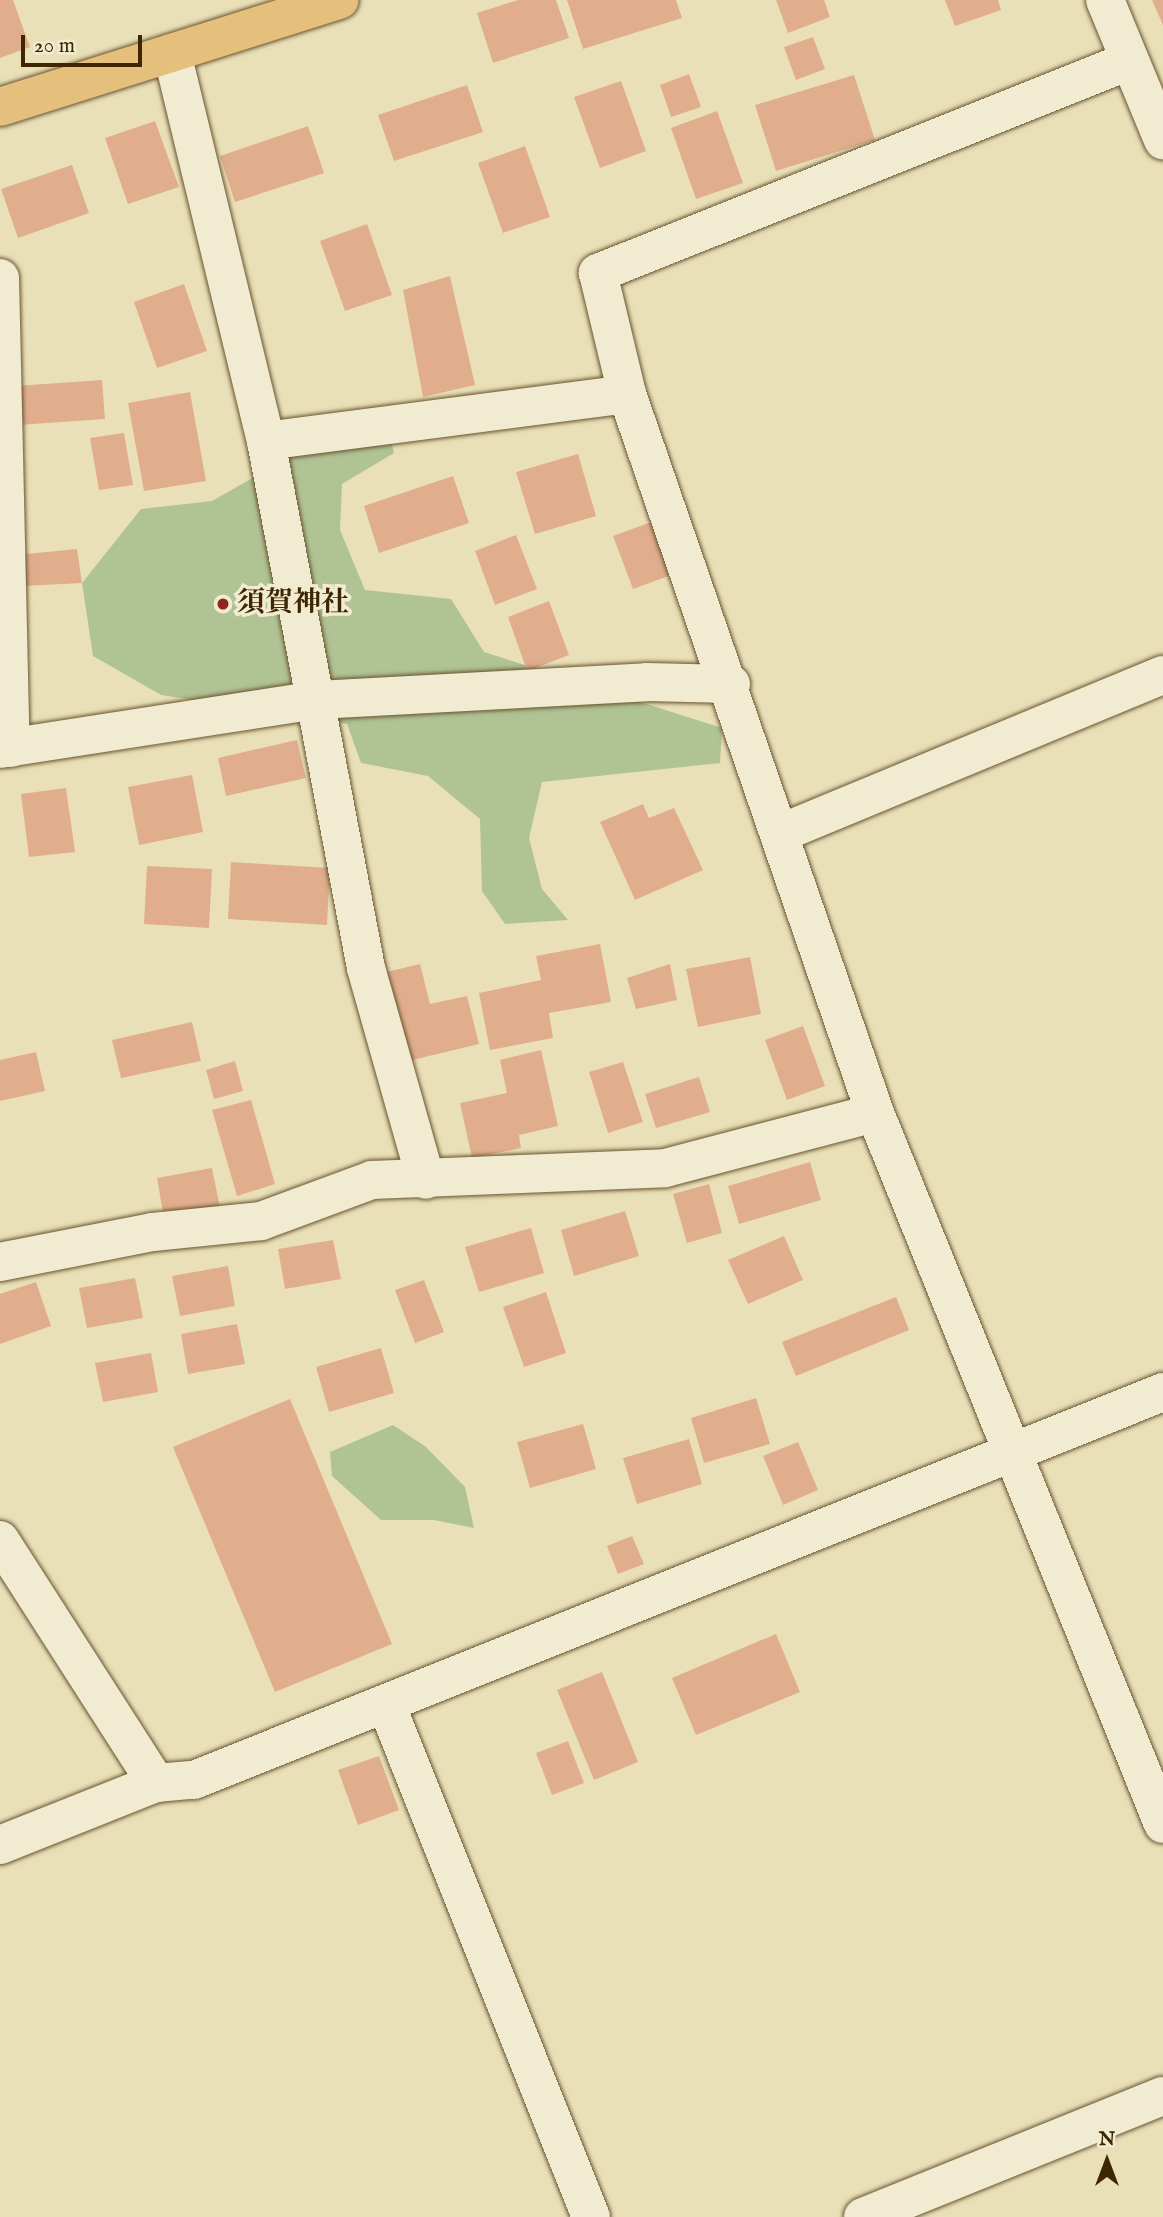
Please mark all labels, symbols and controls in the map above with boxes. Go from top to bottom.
scale bar [24,21,145,65]
text: 20 m [34,33,75,60]
place label: 須賀神社 [237,587,349,621]
marker: 須賀神社 [215,596,231,612]
north arrow [1072,2126,1142,2196]
text: N [1099,2128,1115,2152]

